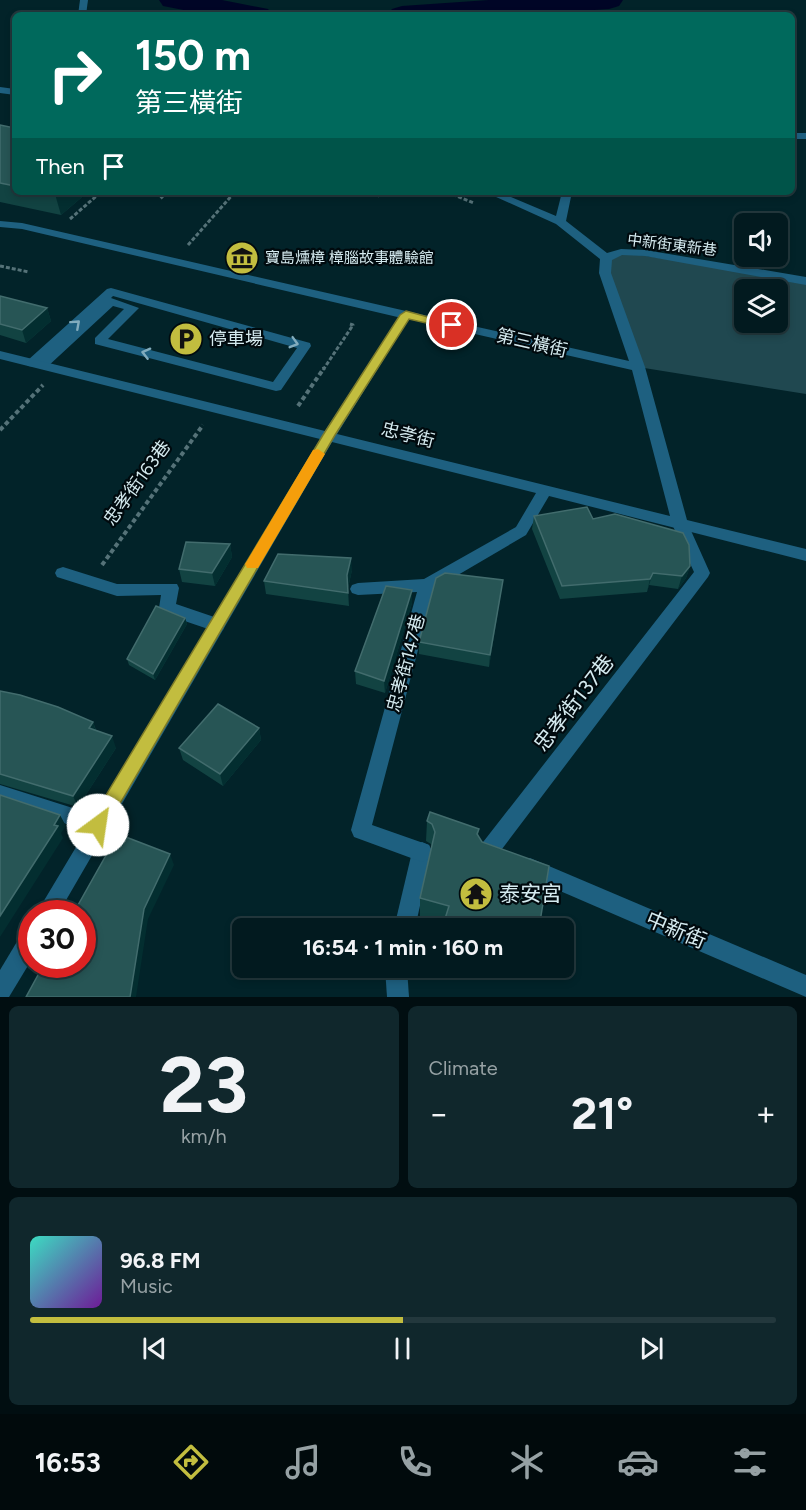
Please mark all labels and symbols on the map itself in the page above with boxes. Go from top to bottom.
street label: 中新街東新巷 [626,231,718,259]
museum icon: 寶島燻樟 樟腦故事體驗館 [224,240,260,276]
place label: 寶島燻樟 樟腦故事體驗館 [265,249,434,267]
pin [426,299,477,350]
one-way arrow [69,320,80,331]
parking icon: 停車場 [168,321,204,357]
street label: 第三橫街 [494,324,570,362]
place label: 停車場 [209,328,263,350]
one-way arrow [288,336,299,348]
one-way arrow [142,348,152,360]
street label: 忠孝街 [379,418,437,452]
street label: 忠孝街163巷 [99,436,175,530]
street label: 忠孝街147巷 [382,612,430,714]
street label: 忠孝街137巷 [528,650,619,756]
position arrow [66,793,130,857]
temple icon: 泰安宮 [458,876,494,912]
place label: 泰安宮 [499,881,562,906]
speed limit sign: 30 [18,900,96,978]
street label: 中新街 [642,906,710,953]

